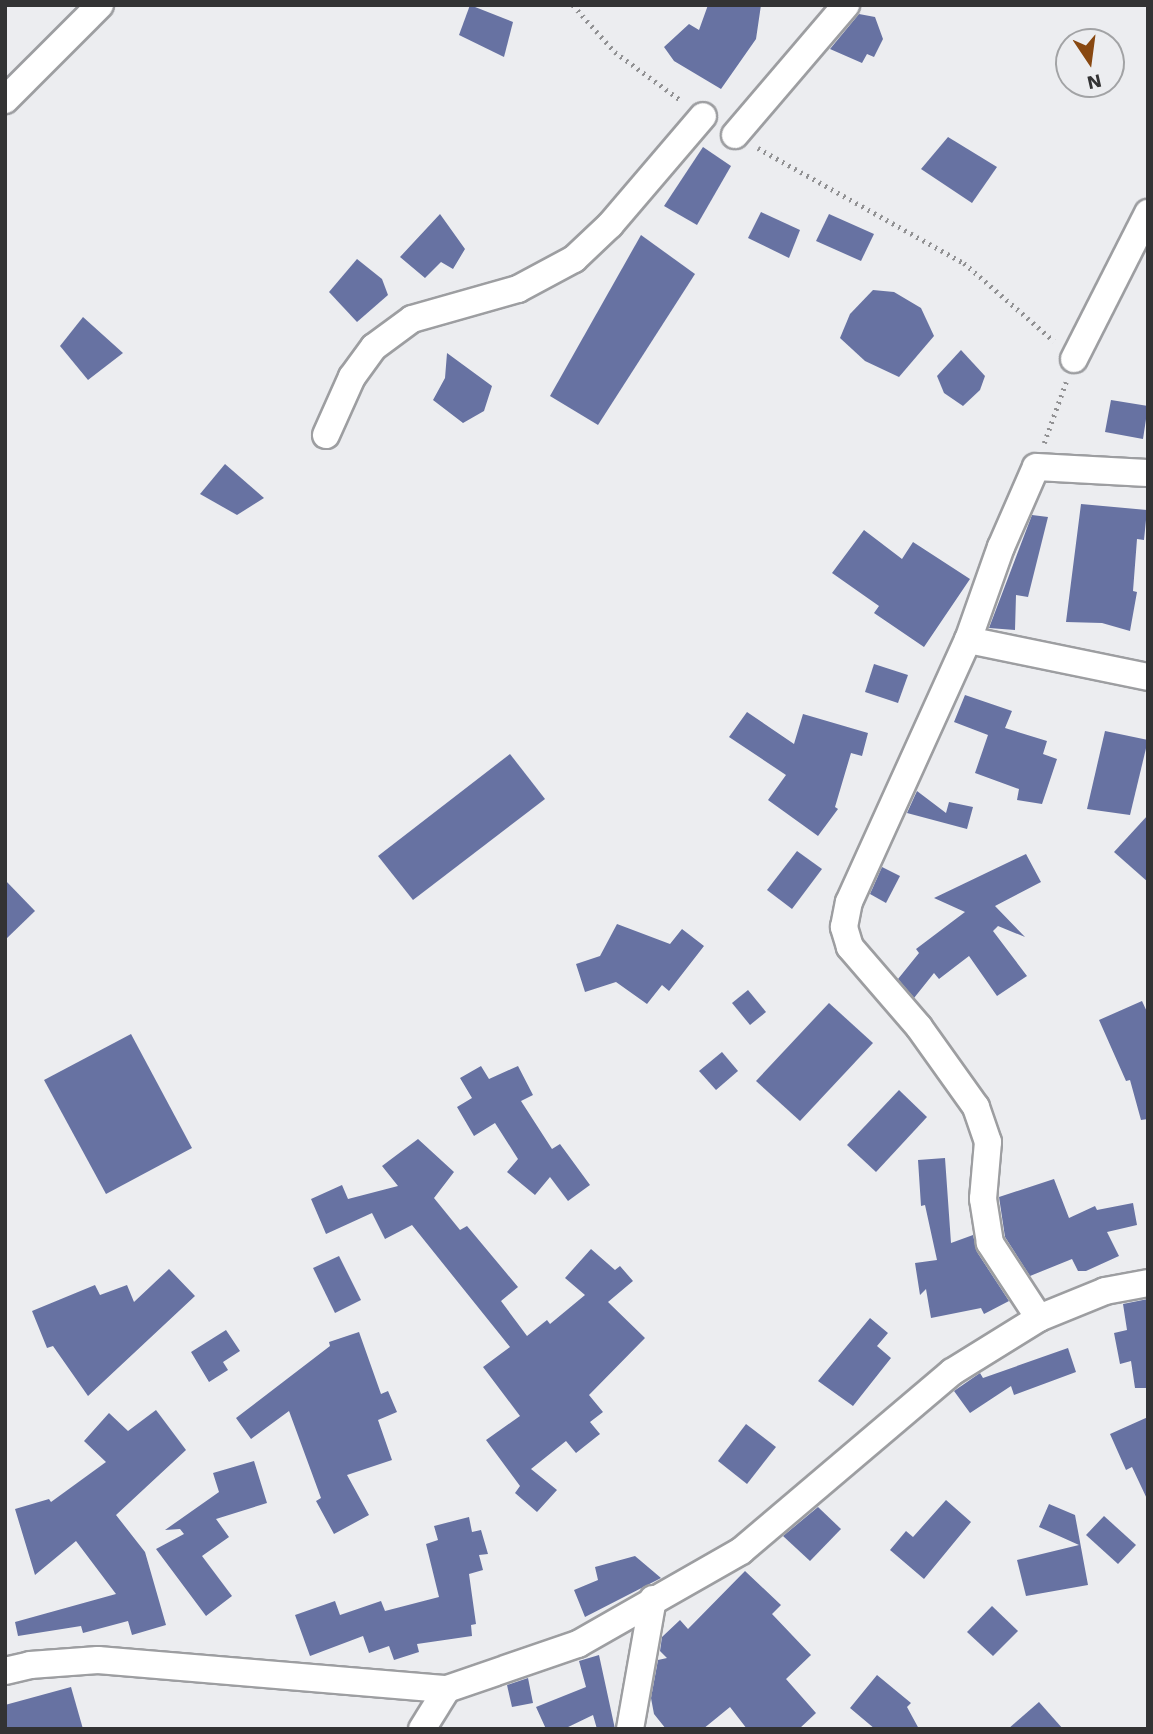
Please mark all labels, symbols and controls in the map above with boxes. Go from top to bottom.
north arrow [1055,28,1125,98]
text: N [1085,69,1104,95]

